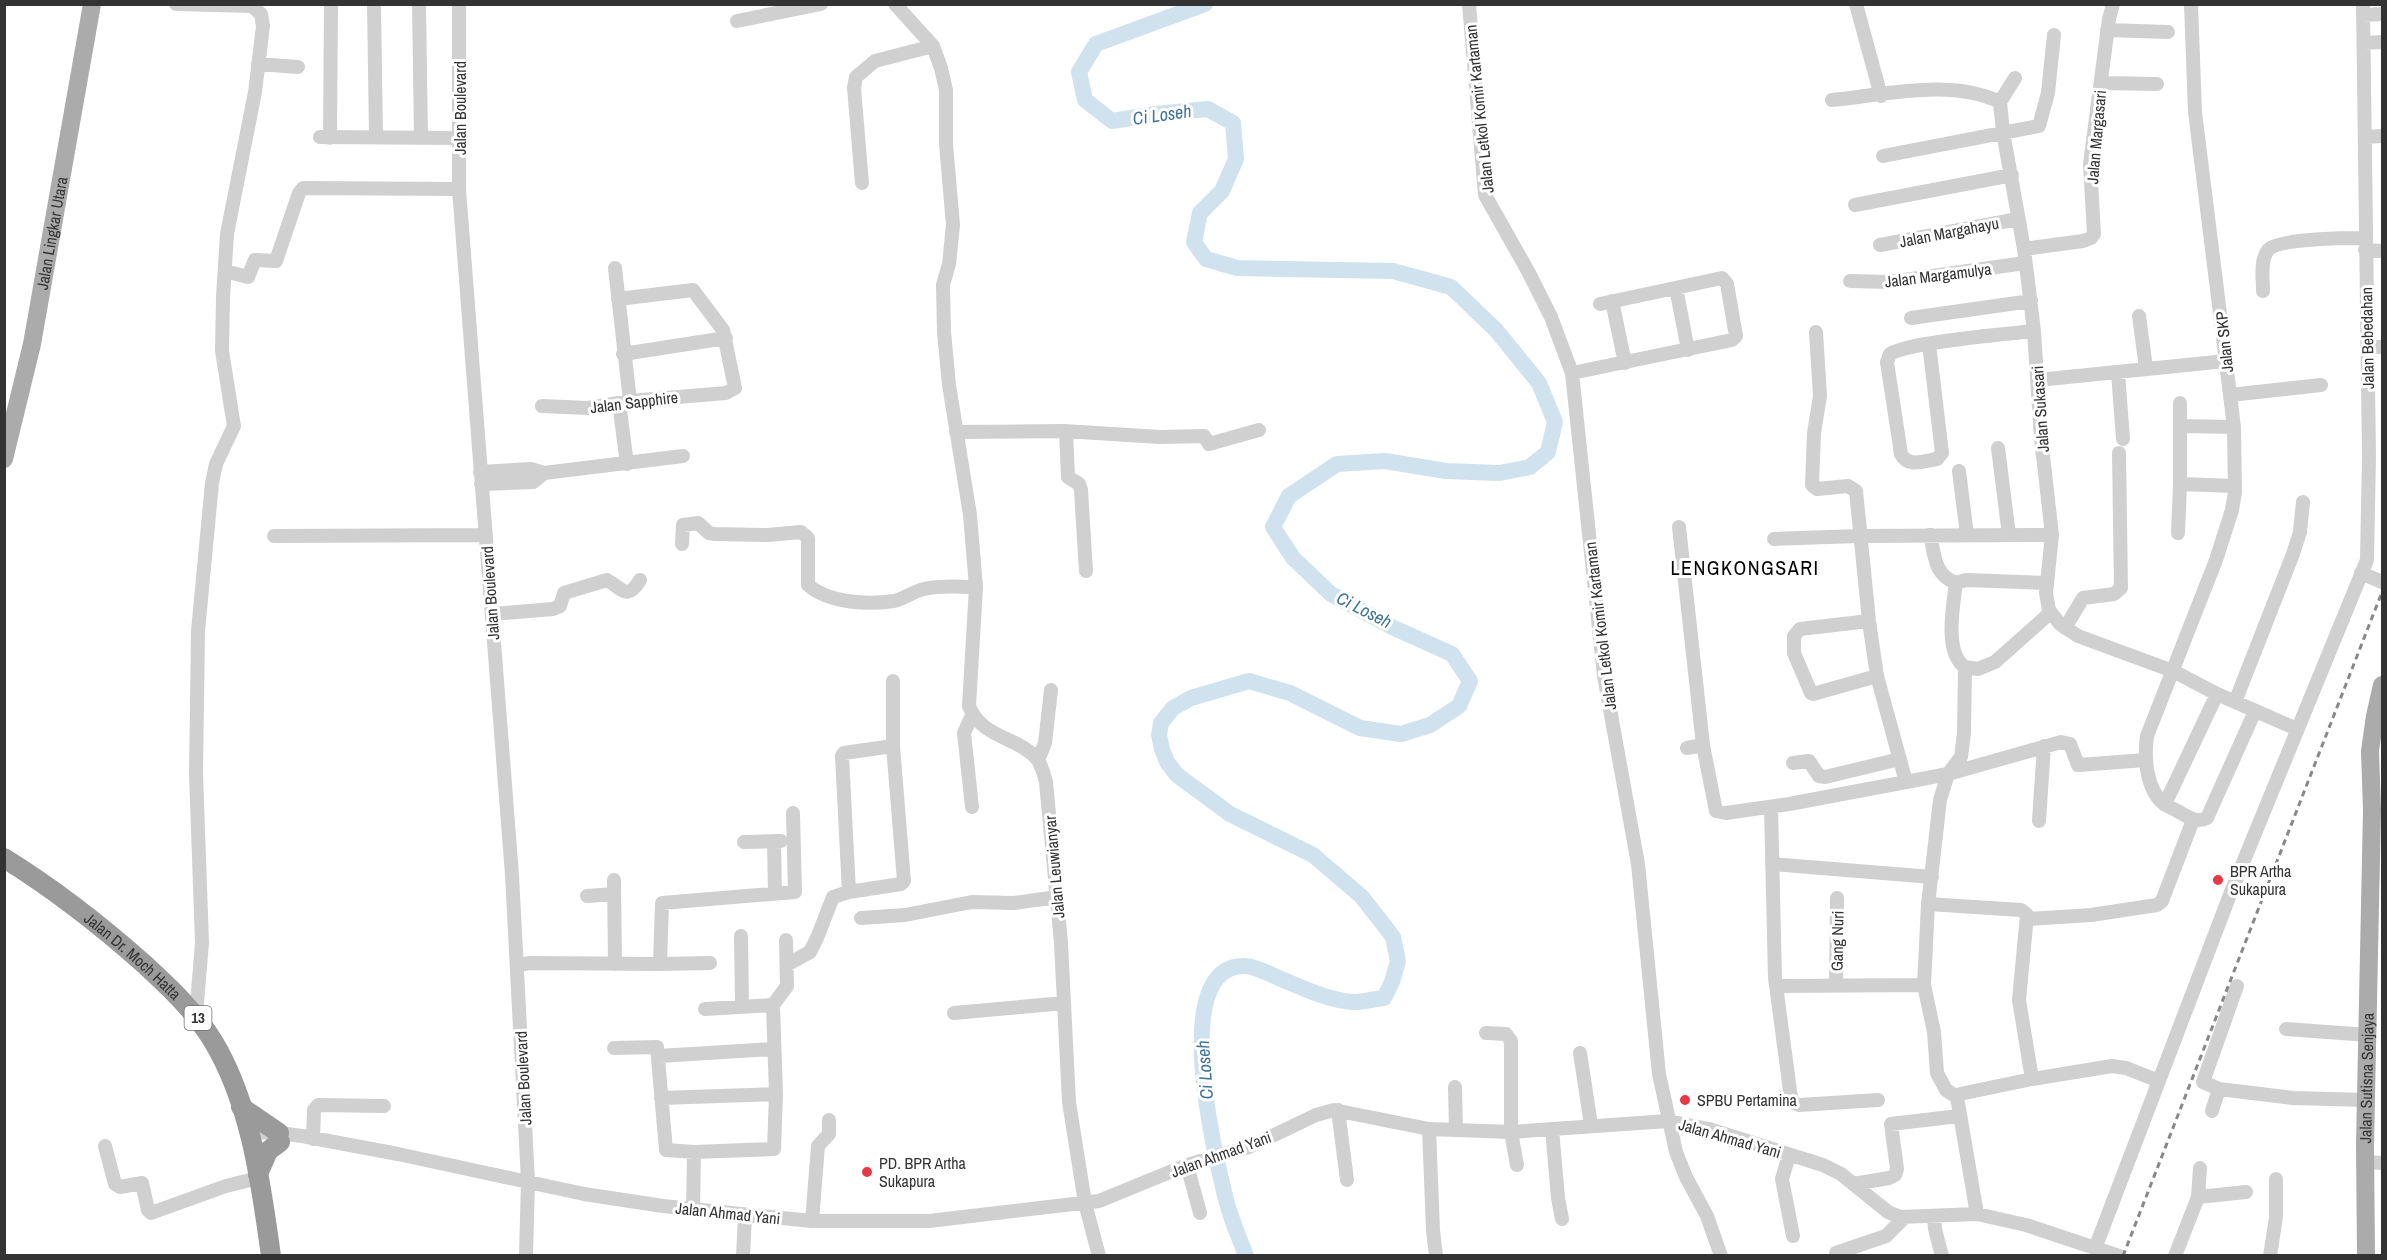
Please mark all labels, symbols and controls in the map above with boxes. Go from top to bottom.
street label: Jalan Letkol Komir Kartaman [1459,24,1499,194]
street label: Jalan Boulevard [449,61,471,155]
street label: Jalan Margasari [2081,89,2111,185]
water label: Ci Loseh [1131,98,1193,131]
street label: Jalan Lingkar Utara [31,174,72,291]
street label: Jalan Margahayu [1898,212,2000,252]
street label: Jalan Margamulya [1883,257,1993,292]
street label: Jalan Bebedahan [2355,287,2379,389]
street label: Jalan SKP [2210,310,2238,374]
street label: Jalan Sukasari [2026,365,2054,453]
street label: Jalan Sapphire [589,386,679,418]
street label: Jalan Letkol Komir Kartaman [1579,541,1621,711]
street label: Jalan Boulevard [476,545,504,641]
district label: LENGKONGSARI [1670,554,1820,581]
water label: Ci Loseh [1332,585,1396,634]
street label: Jalan Leuwianyar [1039,814,1069,919]
place label: BPR Artha Sukapura [2230,860,2292,900]
marker: BPR Artha Sukapura [2211,873,2225,887]
street label: Jalan Dr. Moch Hatta [80,907,187,1005]
street label: Gang Nuri [1825,911,1849,971]
road number: 13 [184,1006,212,1030]
street label: Jalan Sutisna Senjaya [2354,1012,2379,1144]
street label: Jalan Boulevard [510,1030,536,1126]
water label: Ci Loseh [1190,1040,1219,1100]
place label: SPBU Pertamina [1697,1089,1798,1111]
marker: SPBU Pertamina [1678,1093,1692,1107]
street label: Jalan Ahmad Yani [1676,1113,1784,1163]
street label: Jalan Ahmad Yani [1168,1126,1274,1182]
place label: PD. BPR Artha Sukapura [879,1152,966,1192]
marker: PD. BPR Artha Sukapura [860,1165,874,1179]
street label: Jalan Ahmad Yani [674,1197,782,1229]

